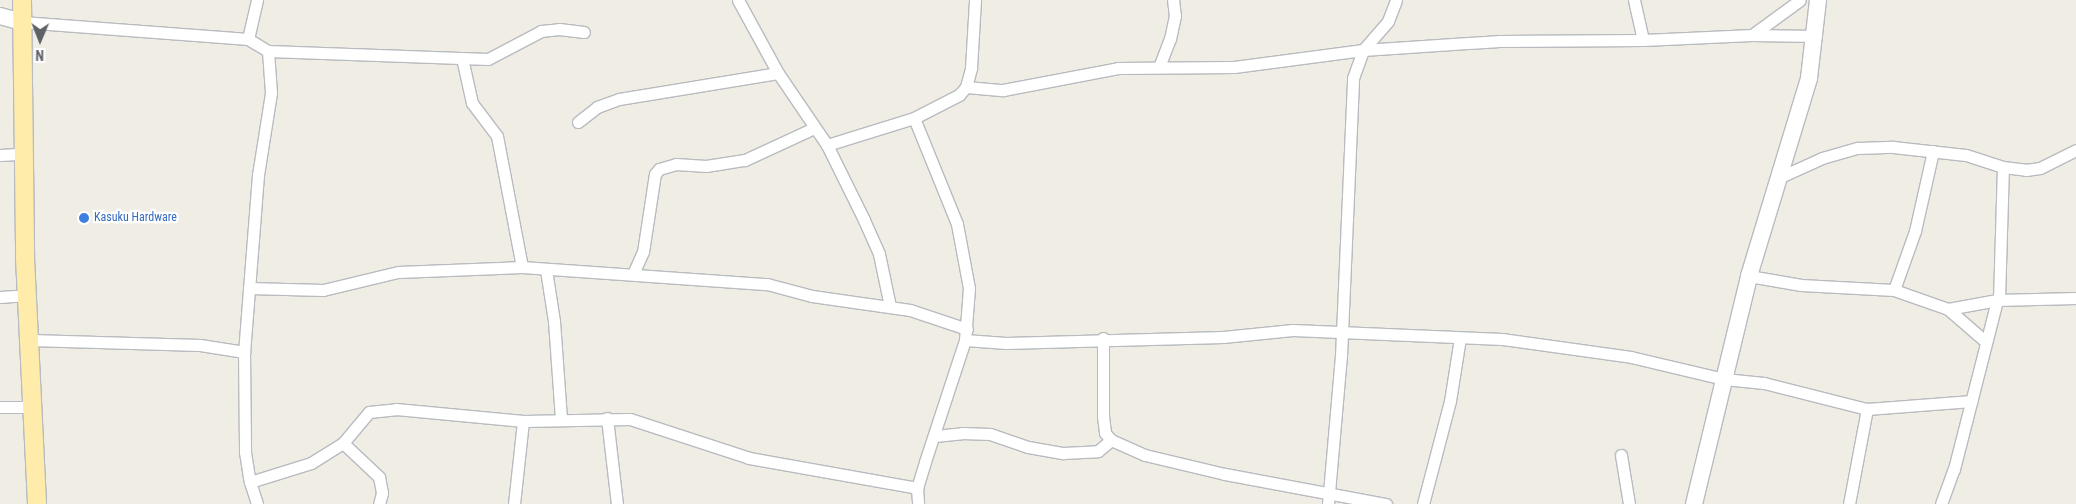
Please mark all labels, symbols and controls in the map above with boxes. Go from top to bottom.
north arrow [15,15,65,65]
text: N [35,47,44,63]
place label: Kasuku Hardware [94,211,177,225]
marker: Kasuku Hardware [78,212,90,224]

